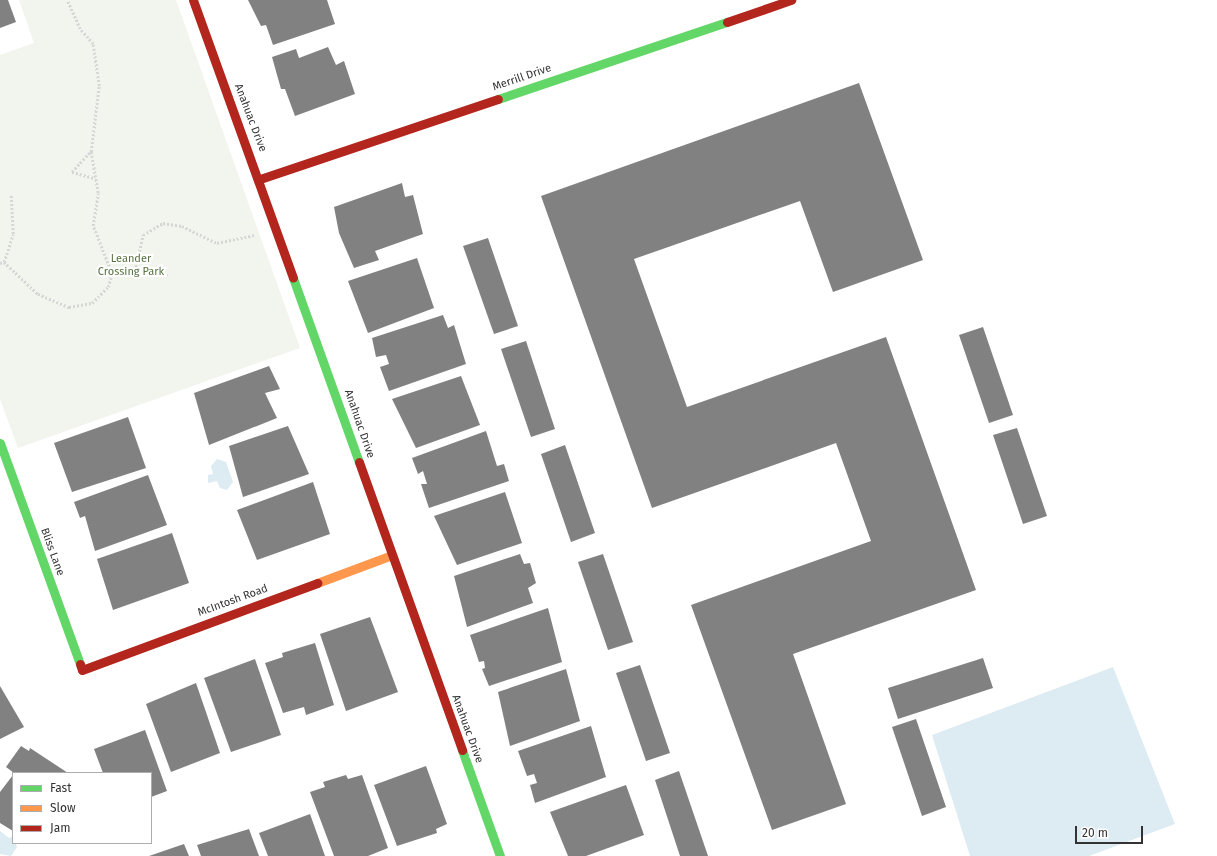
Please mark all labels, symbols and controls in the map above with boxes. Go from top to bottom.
street label: Merrill Drive [491,62,553,94]
street label: Anahuac Drive [231,82,269,154]
park label: Leander Crossing Park [98,253,164,279]
street label: Anahuac Drive [341,388,377,460]
street label: Bliss Lane [37,526,67,578]
street label: McIntosh Road [196,582,270,620]
street label: Anahuac Drive [449,693,485,765]
legend [12,772,152,844]
text: Fast [50,781,72,795]
text: Slow [50,801,76,815]
scale bar [1077,818,1145,844]
text: Jam [50,821,70,835]
text: 20 m [1082,826,1108,840]

